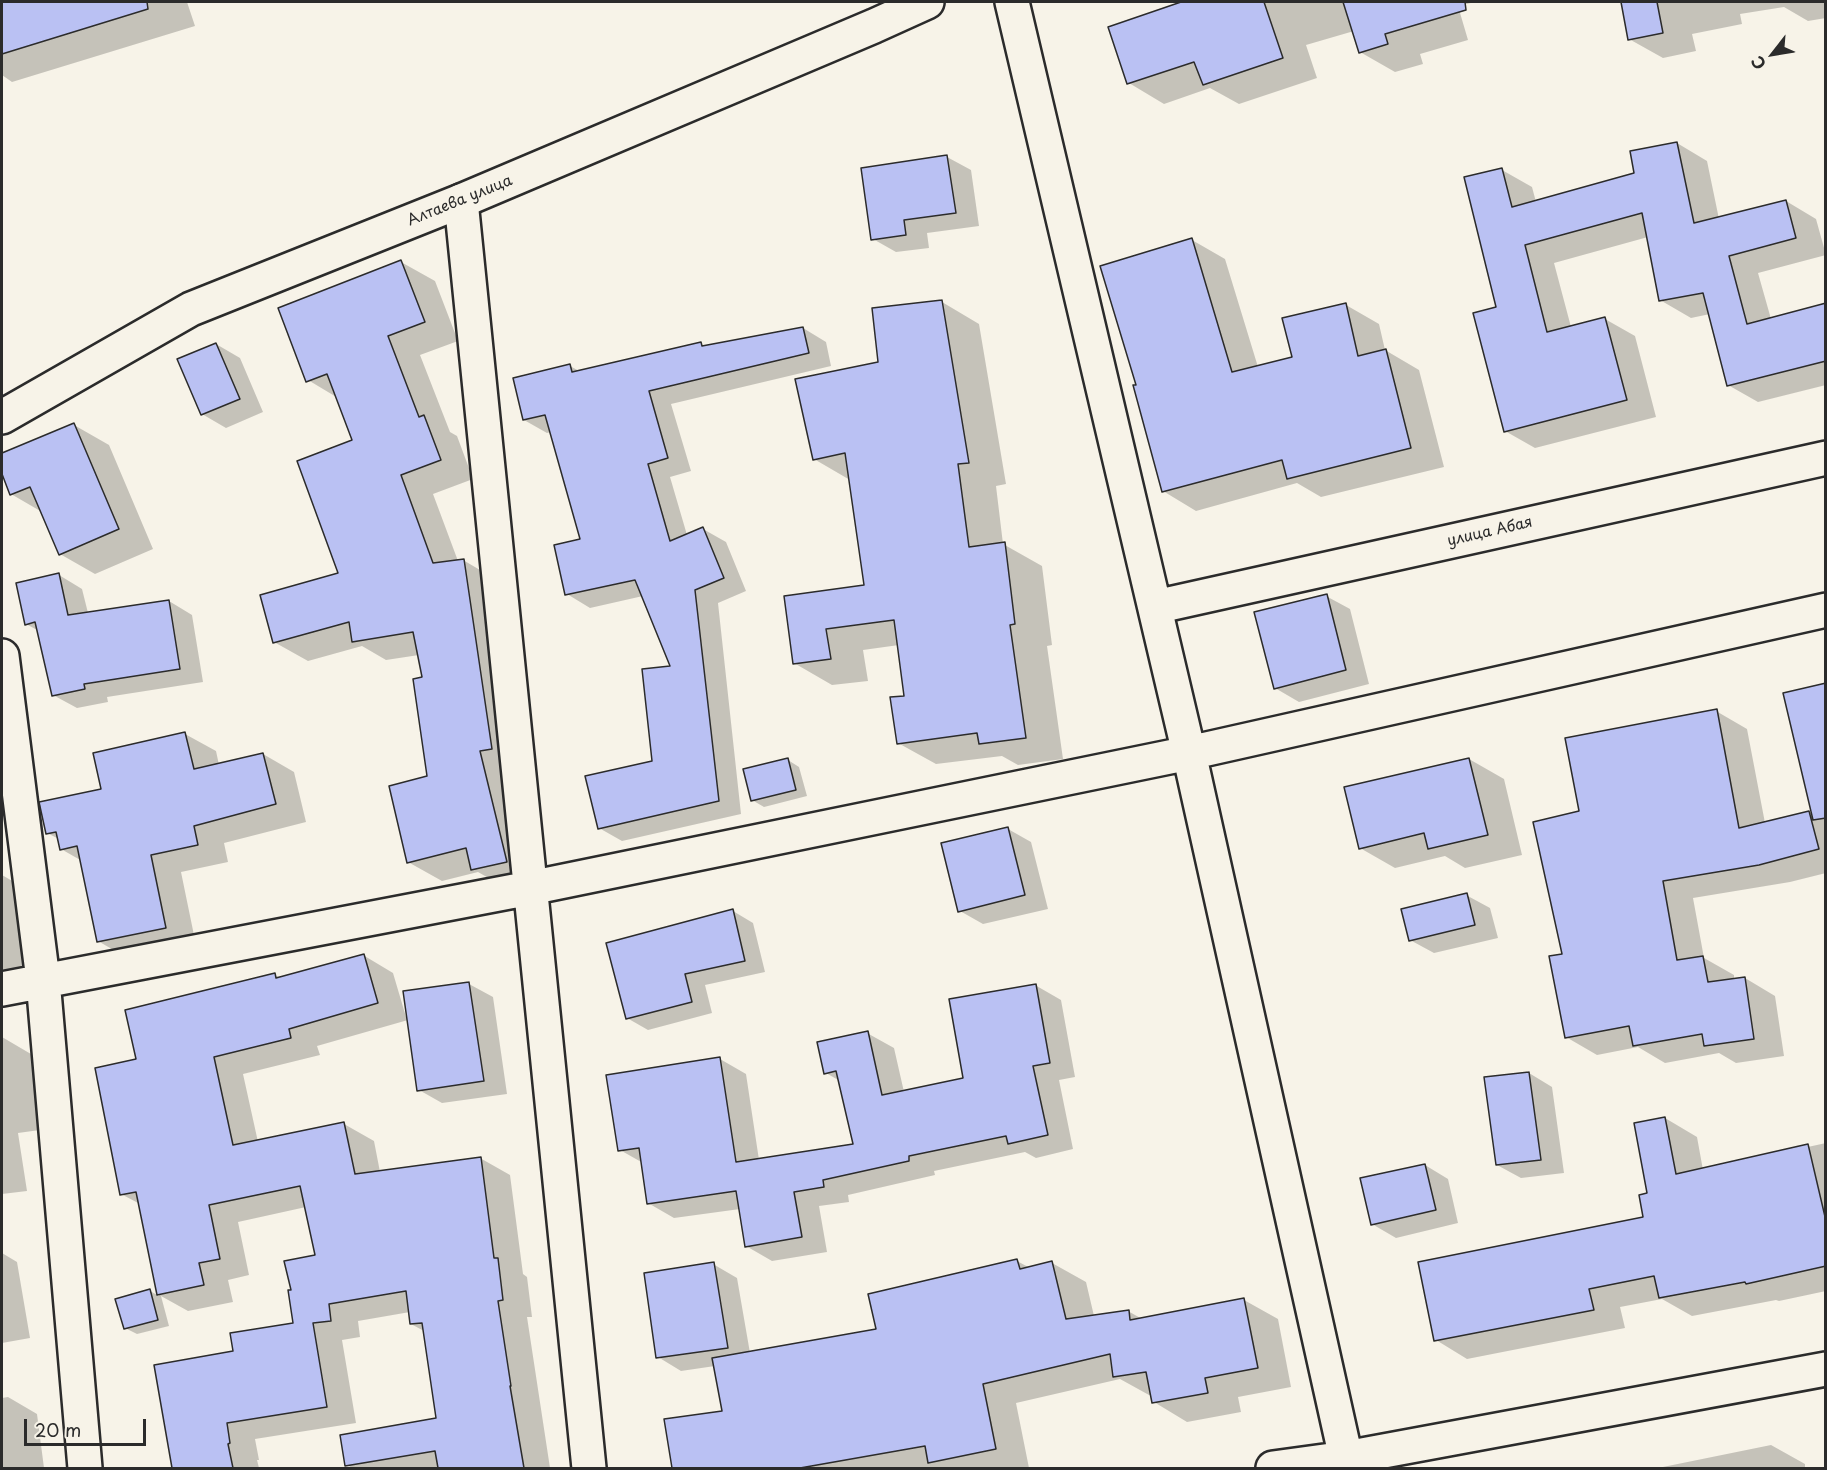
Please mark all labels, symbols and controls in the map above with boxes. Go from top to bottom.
north arrow [1743,24,1803,84]
text: С [1744,52,1771,75]
street label: Алтаева улица [405,172,515,230]
street label: улица Абая [1446,513,1534,551]
scale bar [27,1407,148,1445]
text: 20 m [35,1416,81,1443]

